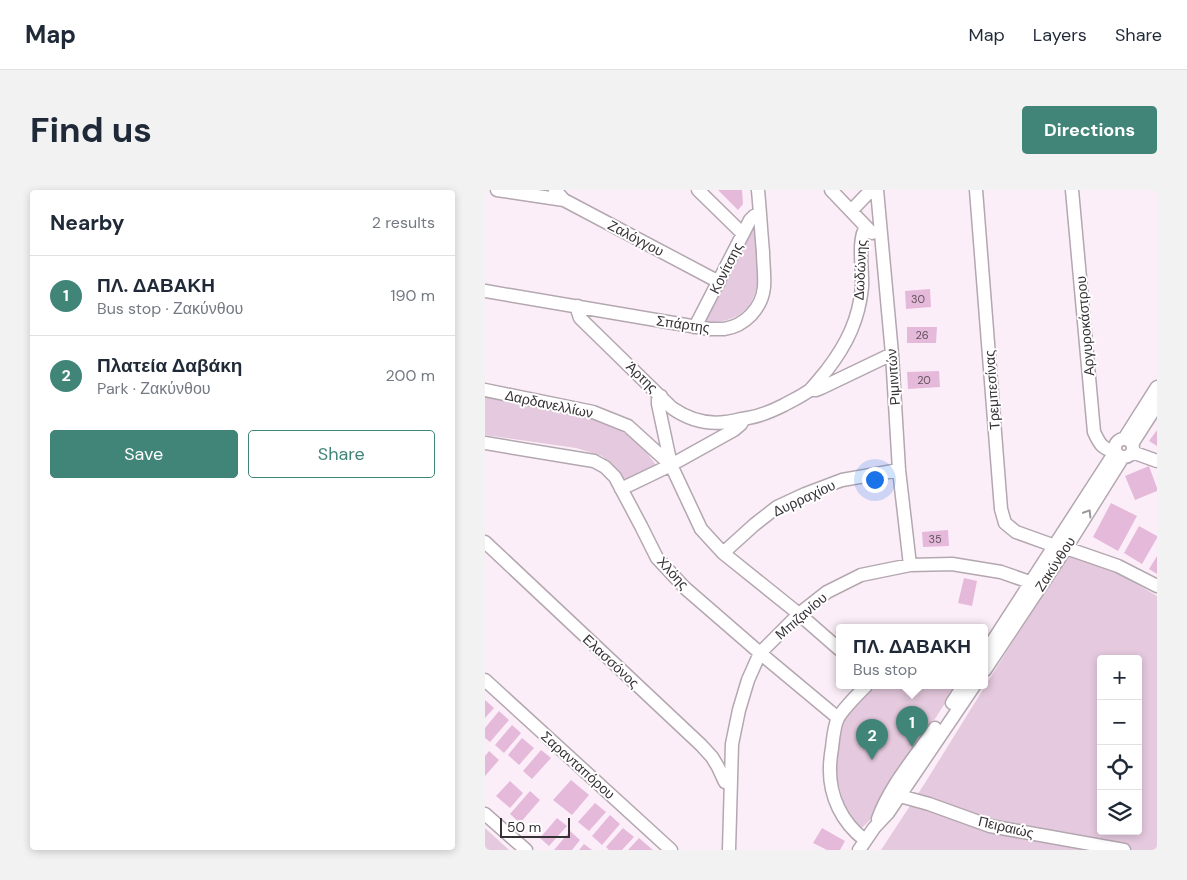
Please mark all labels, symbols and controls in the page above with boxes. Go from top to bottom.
text: Map [25,19,76,50]
text: Map [969,23,1005,47]
text: Layers [1033,23,1087,47]
text: Share [1115,23,1162,47]
button: Directions [1022,106,1157,154]
text: Find us [30,107,152,153]
text: Nearby [50,209,124,237]
text: 2 results [372,212,435,233]
street label: Ζαλόγγου [605,216,667,260]
street label: Κονίτσης [705,239,747,297]
street label: Δωδώνης [849,239,871,301]
text: ΠΛ. ΔΑΒΑΚΗ [97,273,215,298]
street label: Αργυροκάστρου [1072,275,1098,377]
text: 1 [63,285,69,306]
text: 190 m [391,285,435,306]
house number: 30 [911,292,925,306]
text: Bus stop · Ζακύνθου [97,298,243,319]
street label: Σπάρτης [655,311,711,337]
house number: 26 [915,328,929,342]
street label: Ριμινιτών [882,348,904,406]
street label: Τρεμπεσίνας [980,349,1004,430]
text: Πλατεία Δαβάκη [97,353,242,378]
street label: Άρτης [622,358,662,397]
text: 2 [61,365,71,386]
text: 200 m [386,365,435,386]
house number: 20 [917,373,931,387]
text: Park · Ζακύνθου [97,378,211,399]
street label: Δαρδανελλίων [503,386,595,422]
button: Save [50,430,238,478]
button: Share [248,430,435,478]
your location [862,467,888,493]
street label: Δυρραχίου [770,476,838,520]
one-way arrow [1082,509,1092,518]
house number: 35 [928,532,942,546]
street label: Ζακύνθου [1031,533,1079,595]
street label: Χλόης [653,553,693,593]
street label: Μπιζανίου [771,589,831,643]
popup [836,624,988,689]
street label: Ελασσόνος [579,630,643,692]
text: ΠΛ. ΔΑΒΑΚΗ [853,634,971,659]
map controls [1097,655,1142,835]
button: + [1097,655,1142,700]
text: Bus stop [853,659,917,680]
button: − [1097,700,1142,745]
pin: 1 [896,706,928,747]
pin: 2 [856,719,888,760]
street label: Σαρανταπόρου [537,727,619,803]
button: locate [1097,745,1142,790]
button: layers [1097,790,1142,835]
street label: Πειραιώς [977,812,1036,842]
scale bar [500,815,570,838]
text: 50 m [507,818,541,836]

